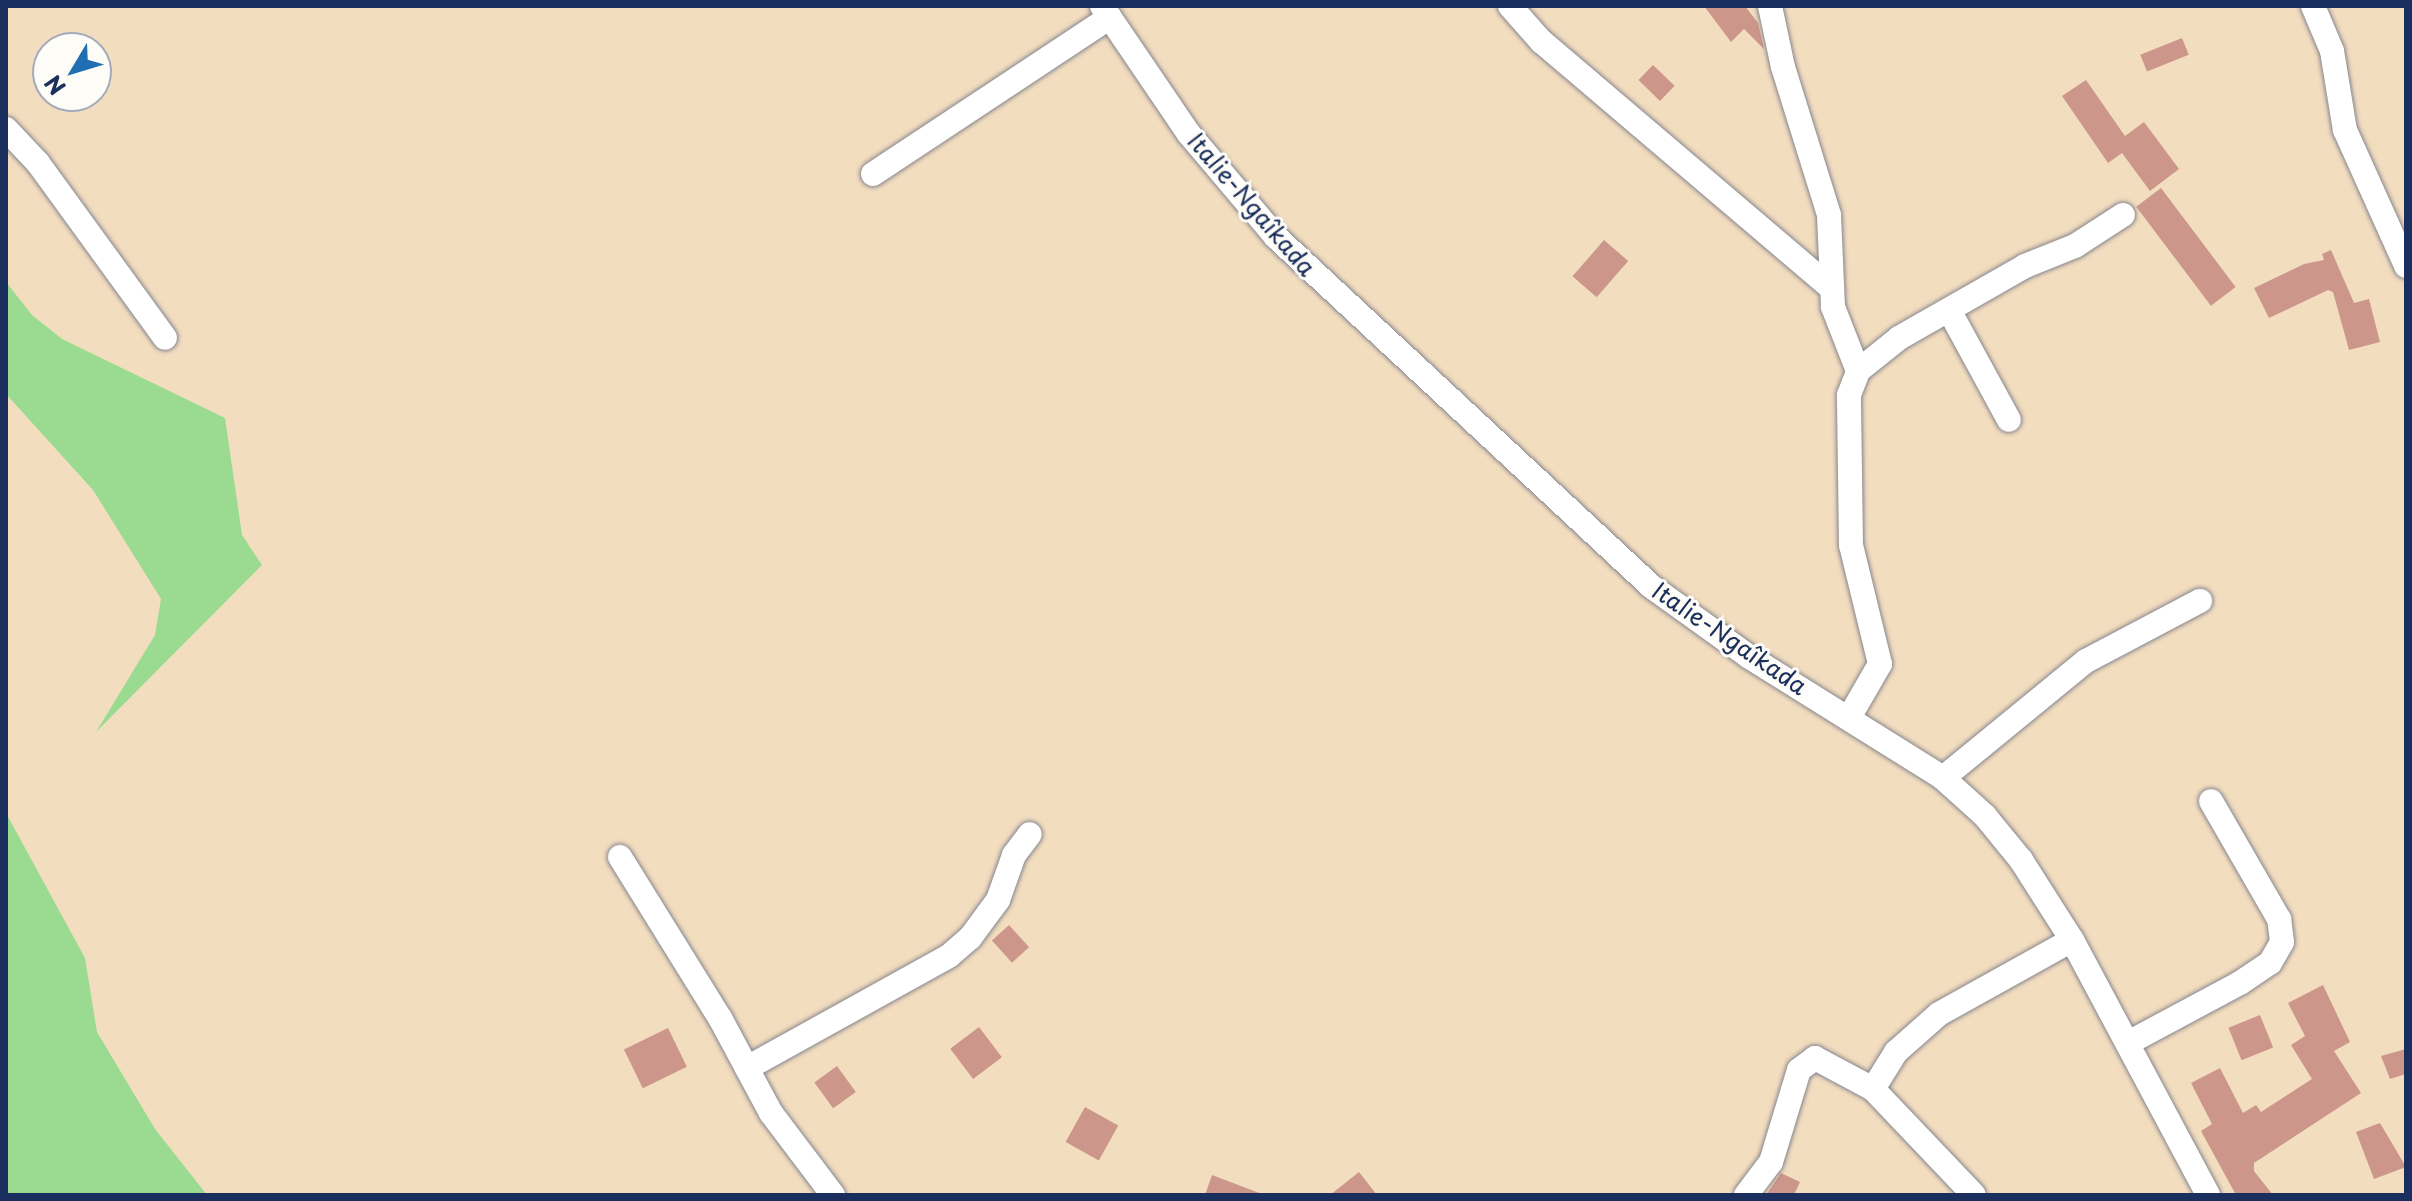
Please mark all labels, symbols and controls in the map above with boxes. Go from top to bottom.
north arrow [32,32,112,112]
text: N [36,69,73,103]
street label: Italie-Ngaîkada [1182,126,1322,282]
street label: Italie-Ngaîkada [1647,576,1813,700]

